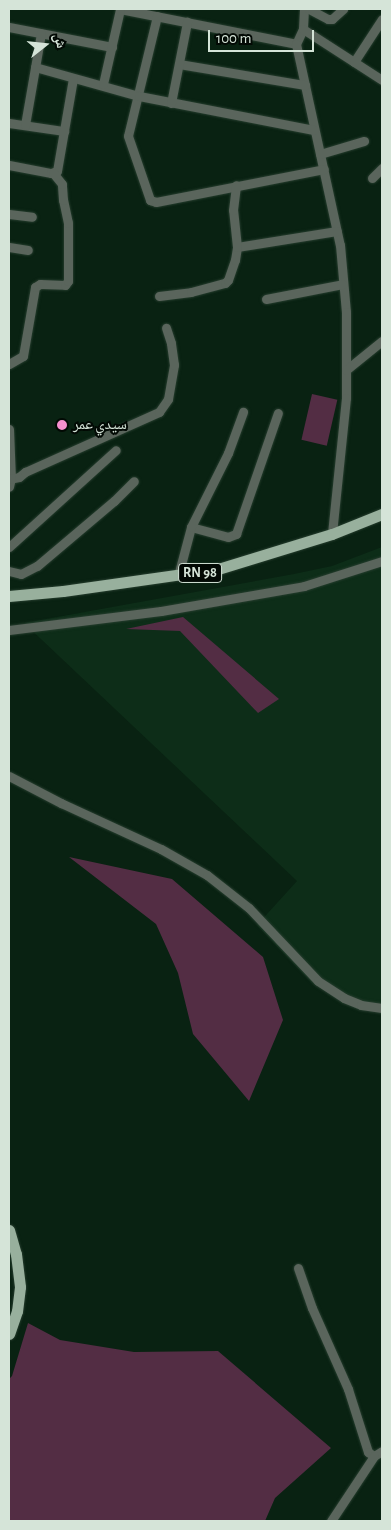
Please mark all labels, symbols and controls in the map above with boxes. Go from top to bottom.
north arrow [20,20,70,70]
scale bar [211,20,317,52]
text: 100 m [216,31,251,46]
text: ش [51,32,68,50]
place label: سيدي عمر [73,416,127,434]
marker: سيدي عمر [55,418,69,432]
road number: RN 98 [178,562,222,584]

